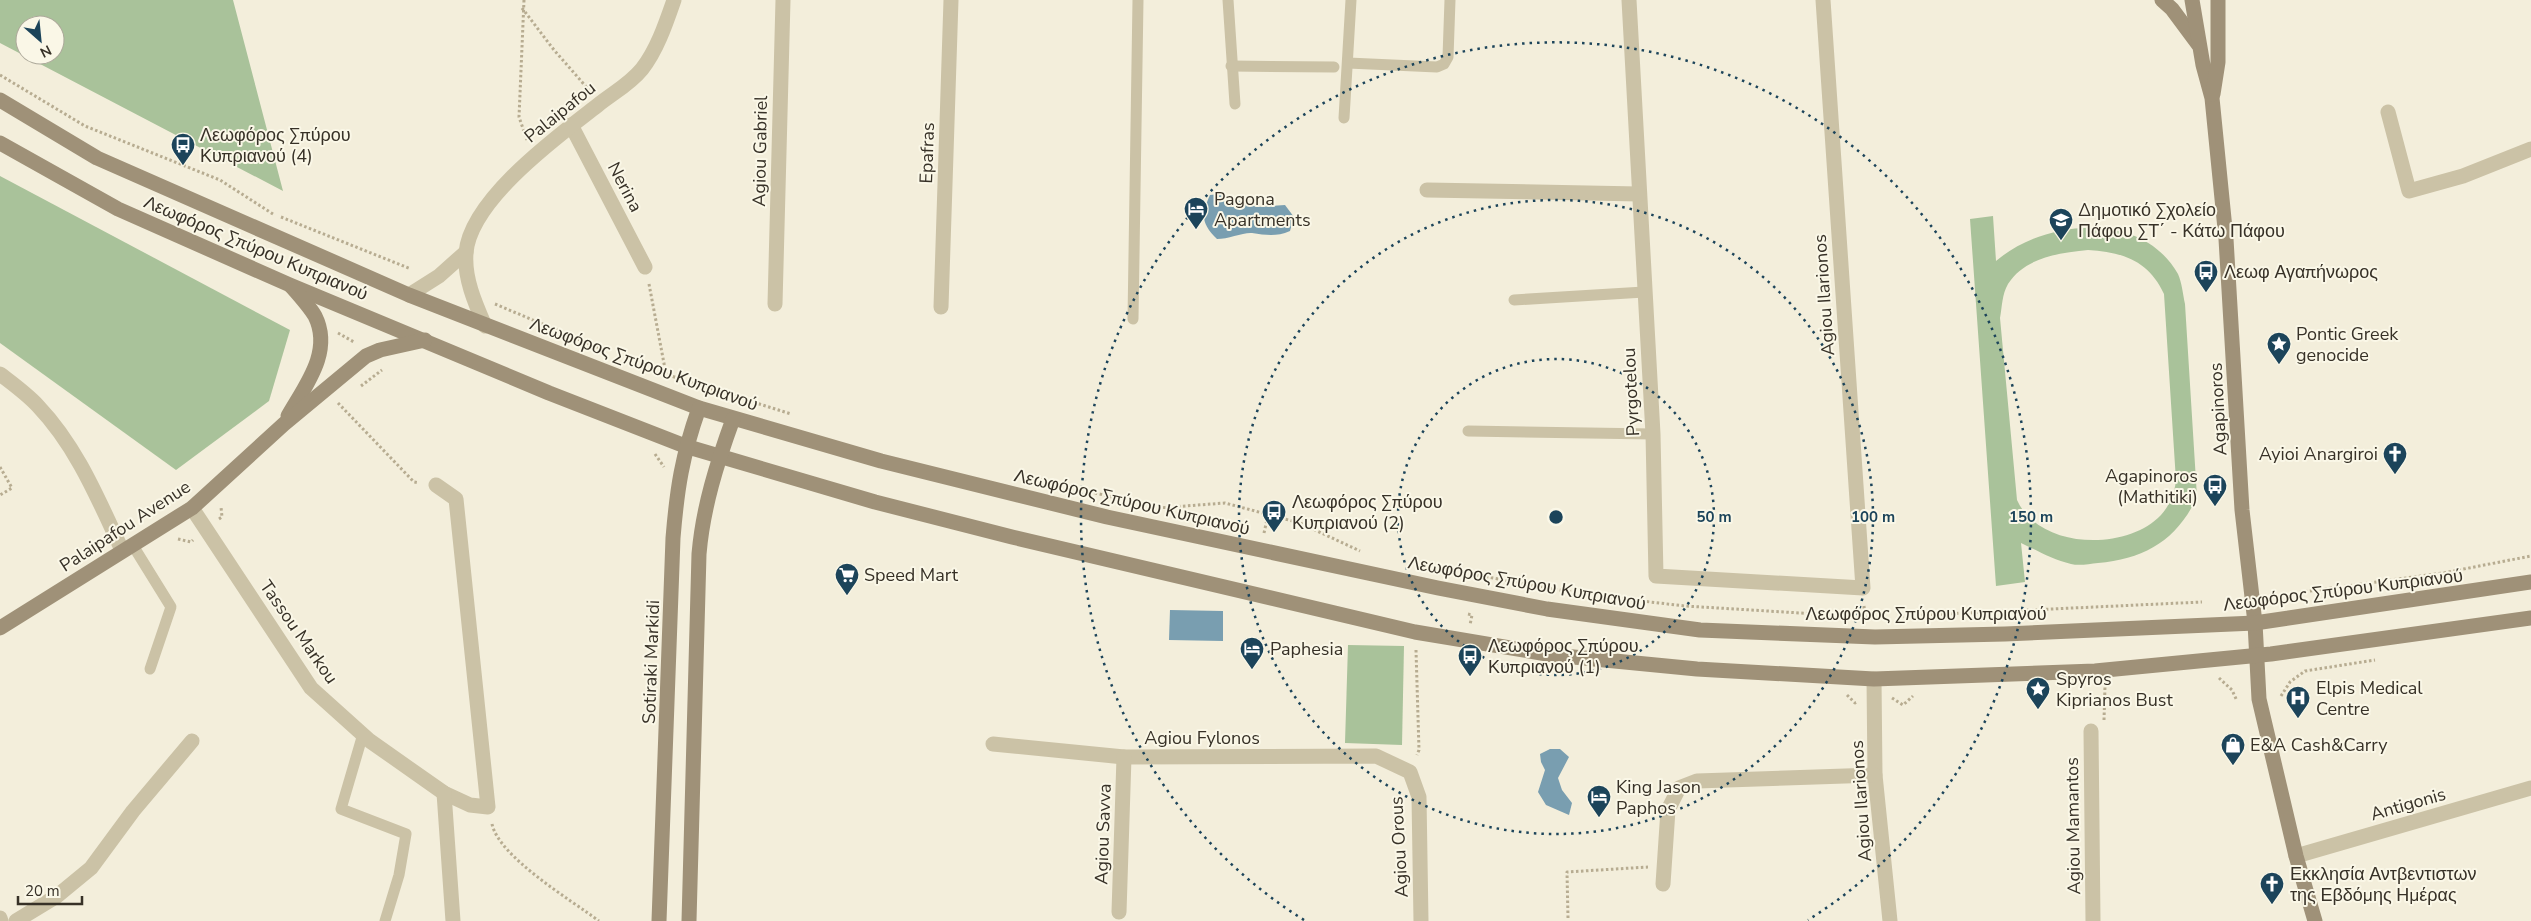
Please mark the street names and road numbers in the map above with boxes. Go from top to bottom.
street label: Palaipafou [519,76,601,148]
street label: Agiou Gabriel [747,95,773,207]
street label: Epafras [914,122,940,184]
street label: Nerina [602,158,648,216]
street label: Λεωφόρος Σπύρου Κυπριανού [140,190,372,306]
street label: Agiou Ilarionos [1808,234,1840,356]
street label: Λεωφόρος Σπύρου Κυπριανού [527,311,761,417]
street label: Pyrgotelou [1617,347,1645,437]
street label: Agapinoros [2204,362,2232,456]
street label: Λεωφόρος Σπύρου Κυπριανού [1012,463,1252,541]
street label: Palaipafou Avenue [55,475,195,577]
street label: Λεωφόρος Σπύρου Κυπριανού [1406,550,1648,616]
street label: Λεωφόρος Σπύρου Κυπριανού [2222,563,2464,617]
street label: Tassou Markou [254,575,344,689]
street label: Sotiraki Markidi [637,599,665,725]
street label: Λεωφόρος Σπύρου Κυπριανού [1805,602,2047,626]
street label: Agiou Fylonos [1144,726,1260,750]
street label: Agiou Ilarionos [1845,740,1877,862]
street label: Agiou Mamantos [2060,757,2086,895]
street label: Antigonis [2367,782,2449,826]
street label: Agiou Savva [1089,783,1117,885]
street label: Agiou Orous [1384,796,1414,898]

